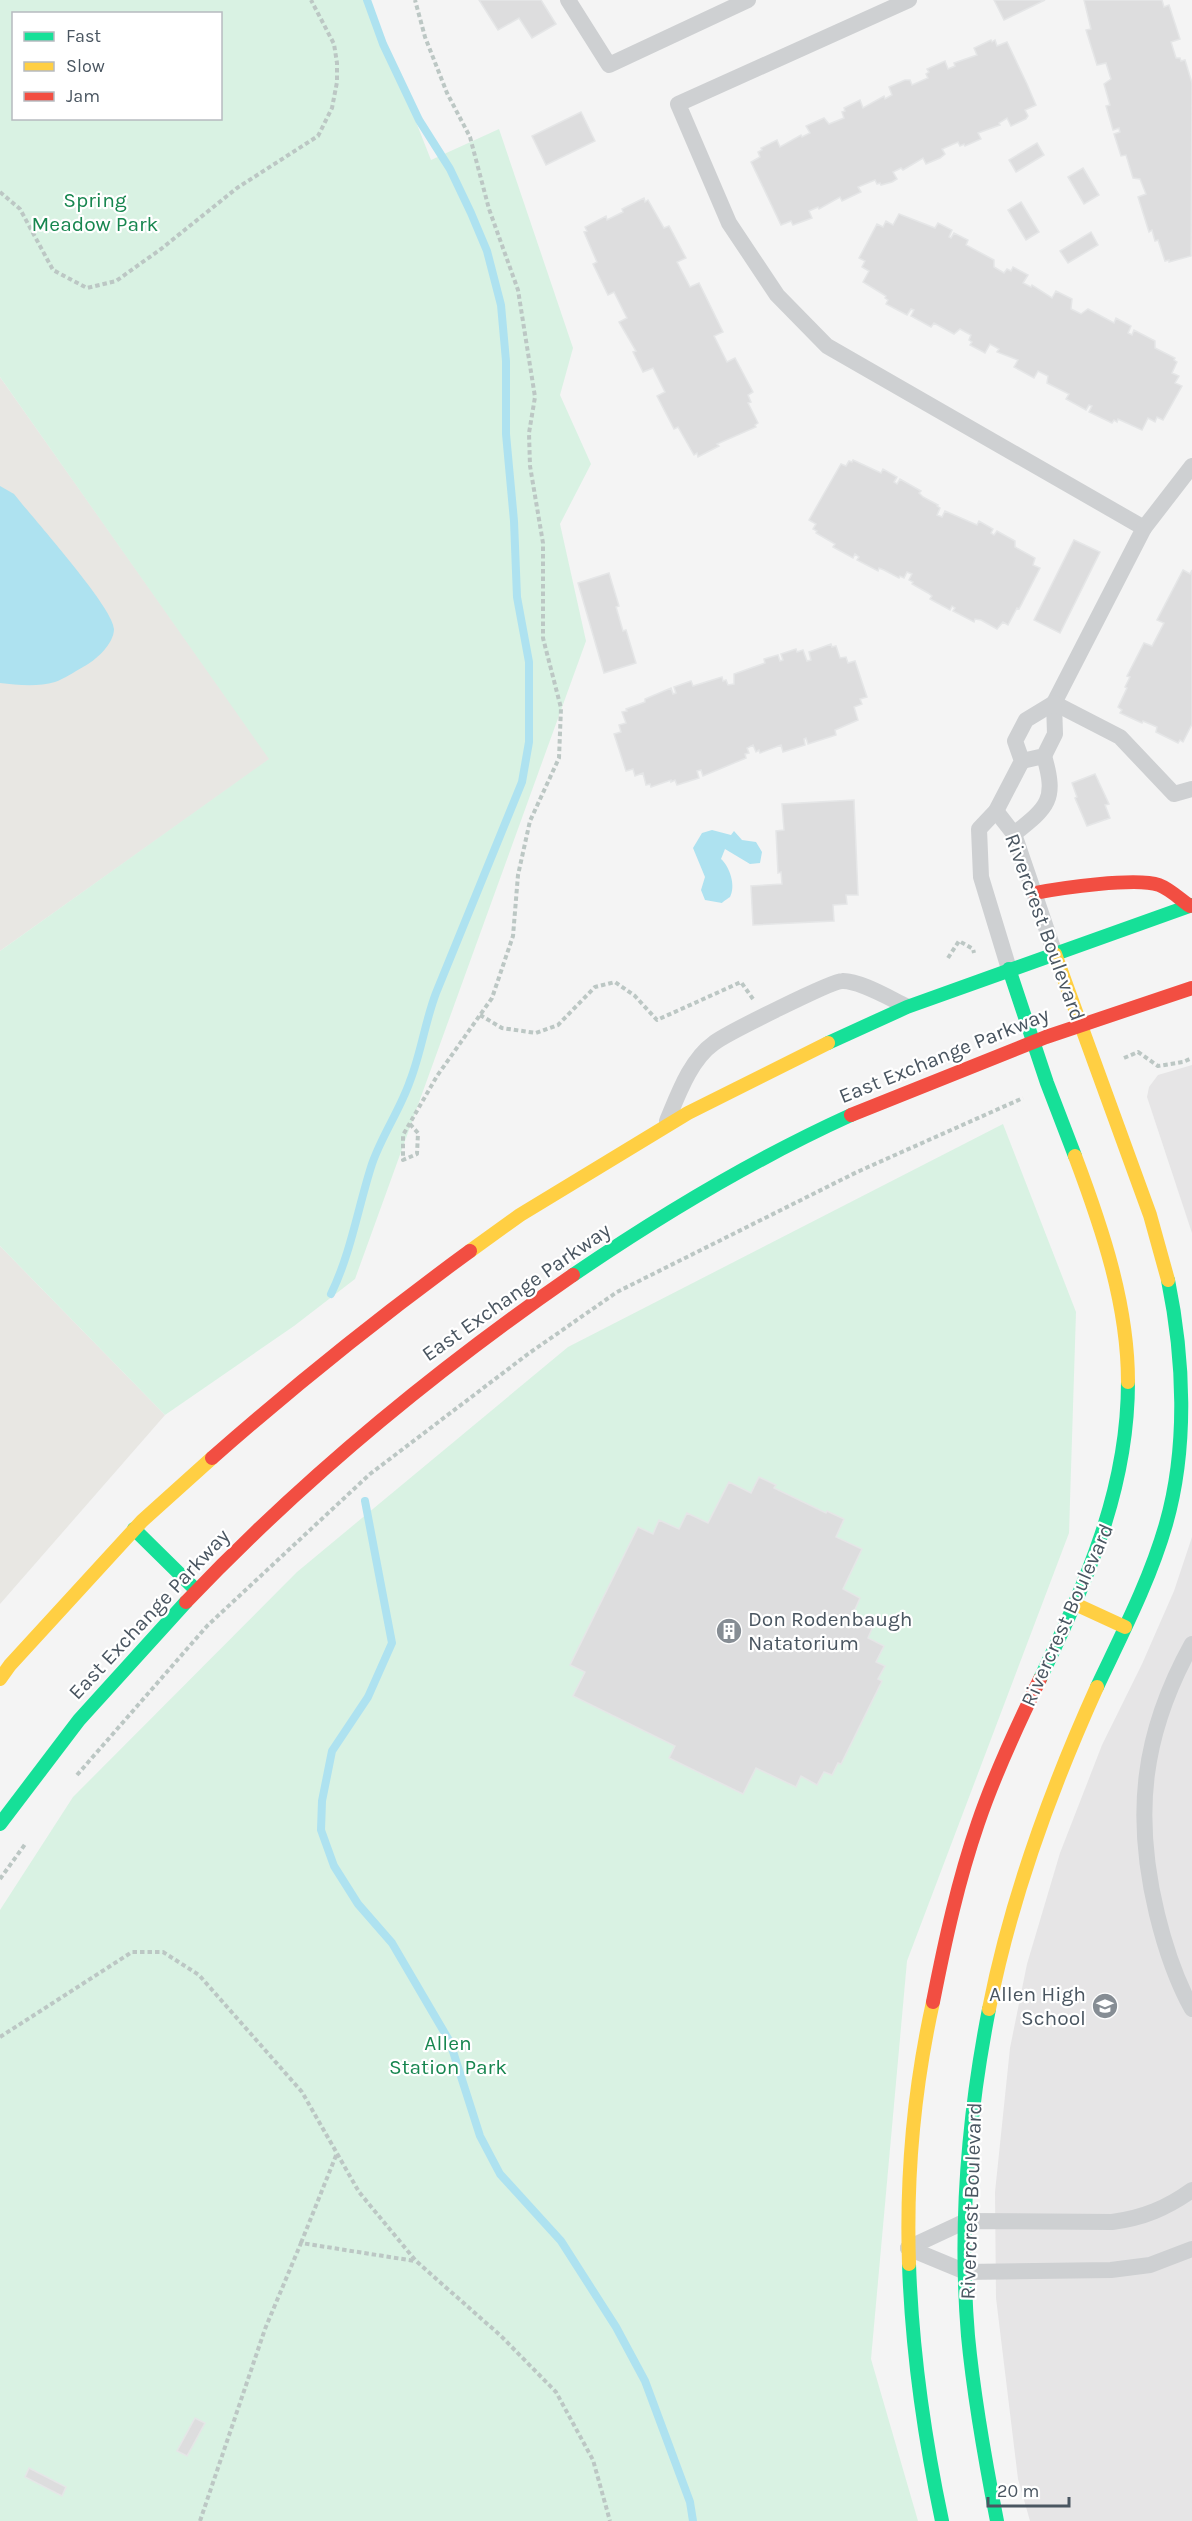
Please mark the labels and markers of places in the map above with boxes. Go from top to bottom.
place label: Don Rodenbaugh Natatorium [748,1607,912,1655]
building icon: Don Rodenbaugh Natatorium [714,1616,744,1646]
place label: Allen High School [989,1982,1086,2030]
school or university icon: Allen High School [1090,1991,1120,2021]

